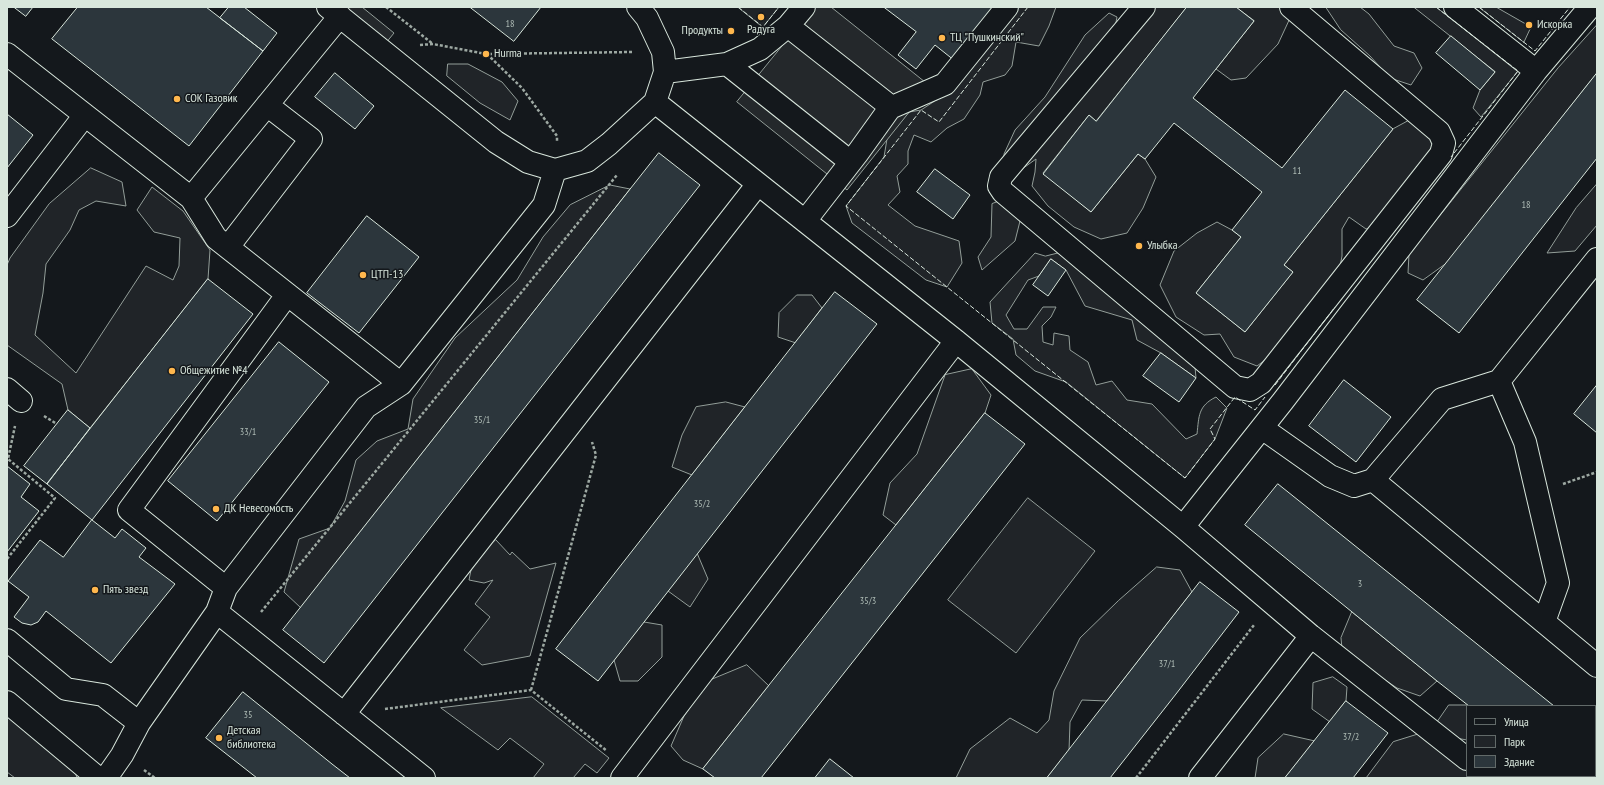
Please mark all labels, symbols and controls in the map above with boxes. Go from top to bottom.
marker: Радуга [756,12,766,22]
house number: 18 [506,18,514,30]
place label: Искорка [1537,18,1572,32]
marker: Искорка [1524,20,1534,30]
place label: Радуга [747,23,775,37]
place label: Продукты [682,24,723,38]
marker: Продукты [726,26,736,36]
place label: ТЦ "Пушкинский" [950,31,1024,45]
marker: ТЦ "Пушкинский" [937,33,947,43]
place label: Hurma [494,47,522,61]
marker: Hurma [481,49,491,59]
place label: СОК Газовик [185,92,237,106]
marker: СОК Газовик [172,94,182,104]
house number: 11 [1293,165,1301,177]
house number: 18 [1522,199,1530,211]
place label: Улыбка [1147,239,1177,253]
marker: Улыбка [1134,241,1144,251]
place label: ЦТП-13 [371,268,403,282]
marker: ЦТП-13 [358,270,368,280]
place label: Общежитие №4 [180,364,248,378]
marker: Общежитие №4 [167,366,177,376]
house number: 35/1 [474,414,490,426]
house number: 33/1 [240,426,256,438]
house number: 35/2 [694,498,710,510]
place label: ДК Невесомость [224,502,293,516]
marker: ДК Невесомость [211,504,221,514]
house number: 3 [1358,578,1362,590]
place label: Пять звезд [103,583,148,597]
marker: Пять звезд [90,585,100,595]
house number: 35/3 [860,595,876,607]
house number: 37/1 [1159,658,1175,670]
legend [1466,705,1596,777]
house number: 35 [244,709,252,721]
text: Улица [1504,714,1529,729]
place label: Детская библиотека [227,724,276,752]
house number: 37/2 [1343,731,1359,743]
marker: Детская библиотека [214,733,224,743]
text: Парк [1504,734,1525,749]
text: Здание [1504,754,1535,769]

